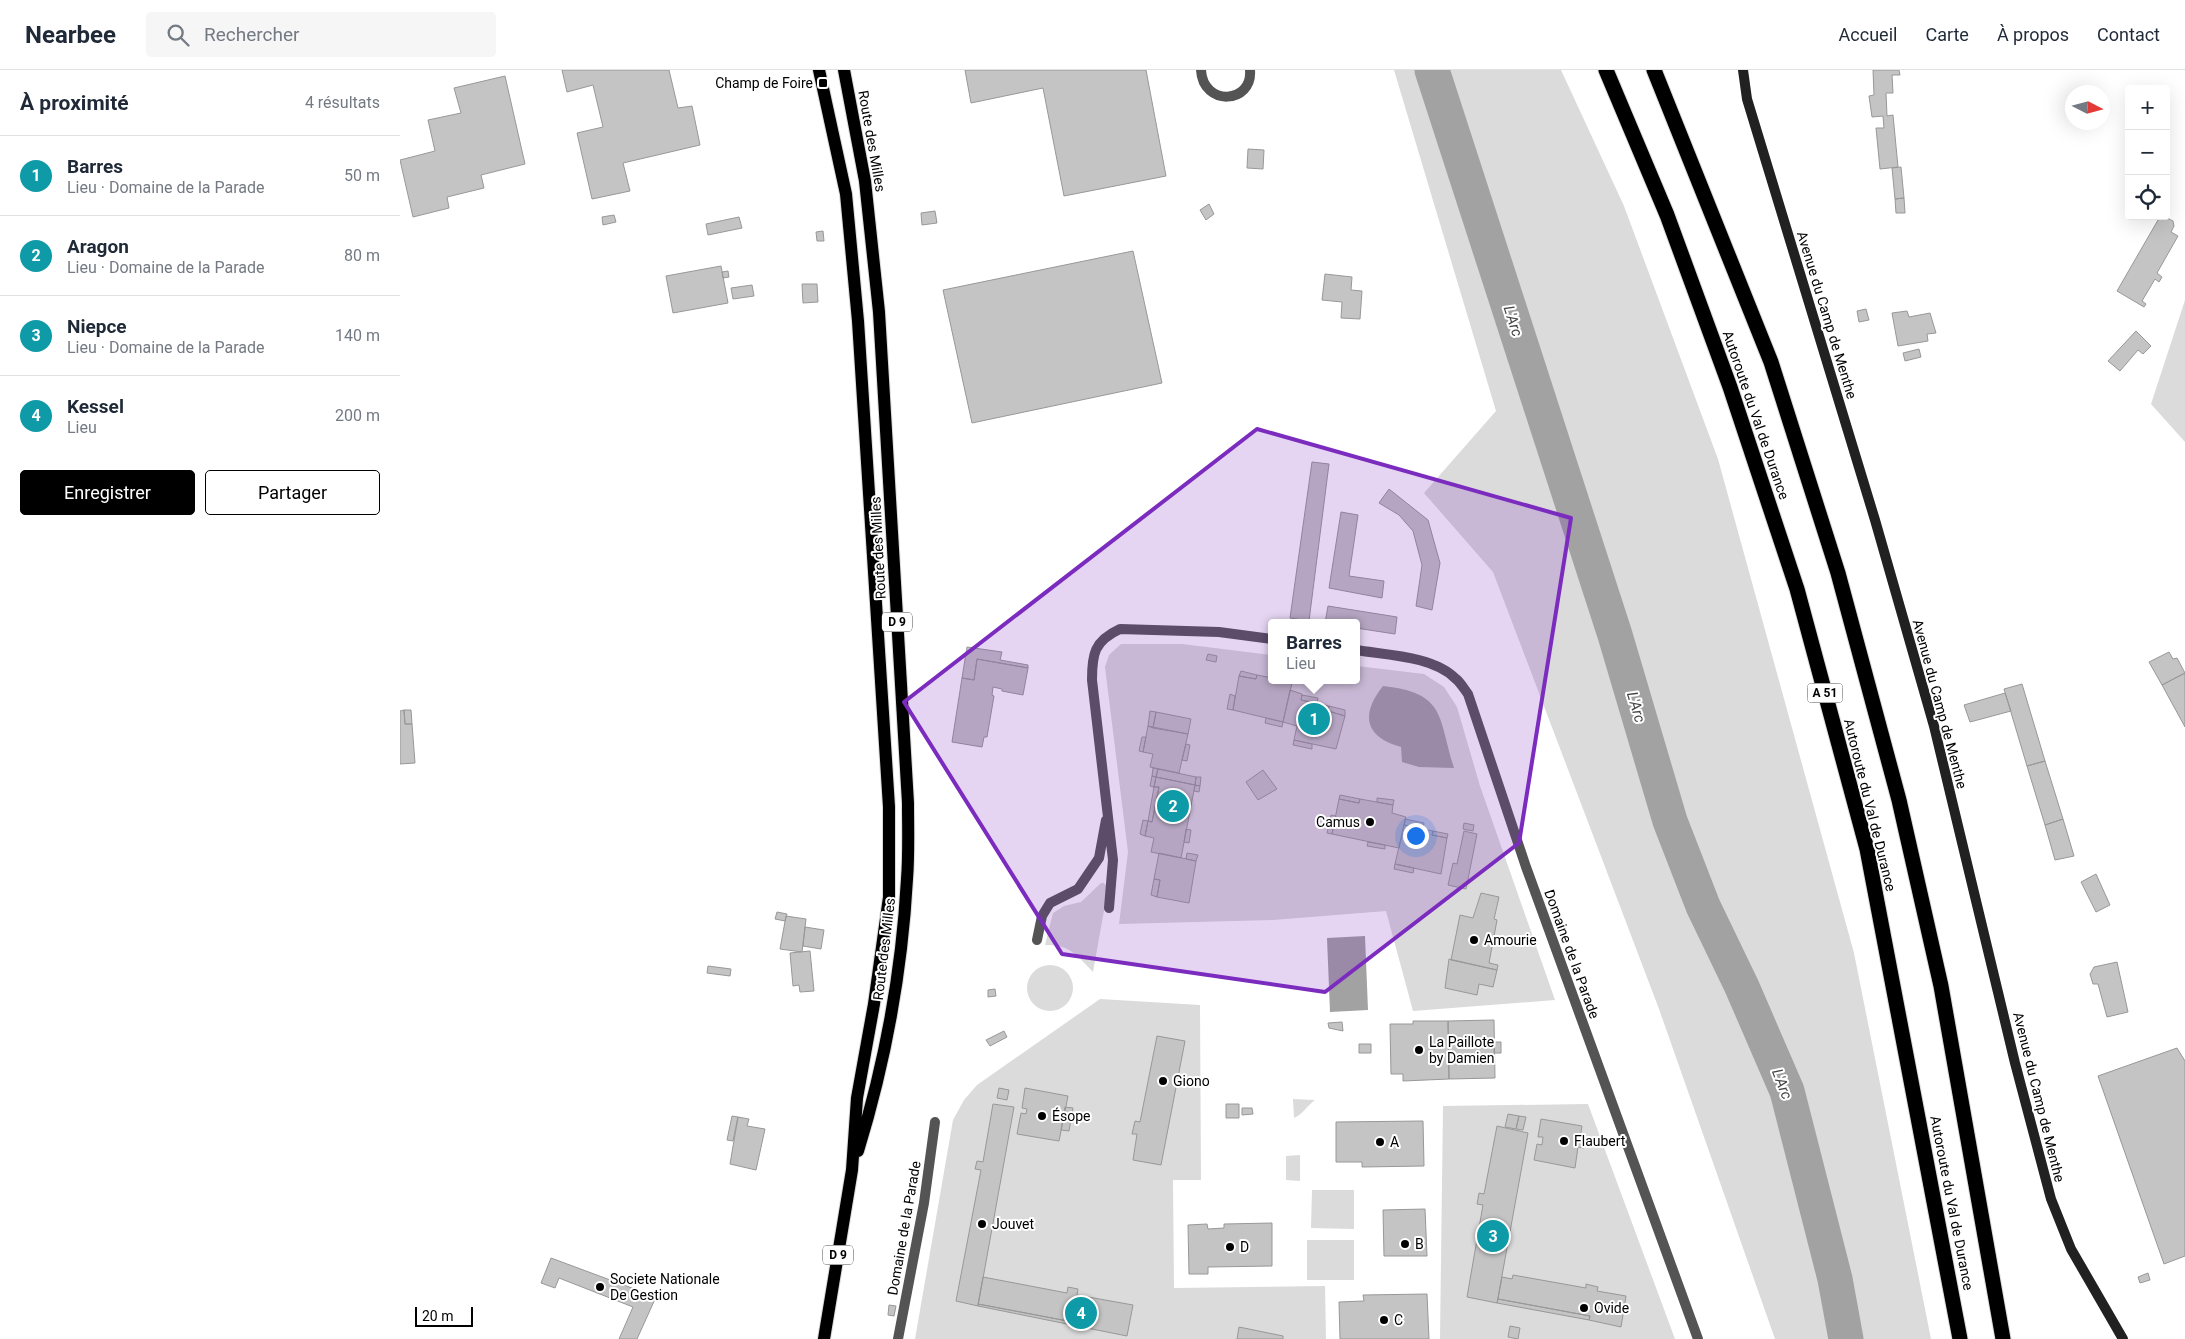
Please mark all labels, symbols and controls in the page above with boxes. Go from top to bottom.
search box [146,12,496,57]
text: Nearbee [25,21,116,49]
icon: search [164,21,192,49]
text: Rechercher [204,23,299,46]
text: Accueil [1839,24,1897,45]
text: Carte [1925,24,1969,45]
text: À propos [1997,24,2069,45]
text: Contact [2097,24,2160,45]
place label: Champ de Foire [715,75,813,91]
marker: Champ de Foire [817,77,829,89]
north arrow [2065,85,2110,130]
map controls [2125,85,2170,220]
button: + [2125,85,2170,130]
street label: Route des Milles [855,89,889,193]
text: À proximité [20,91,129,115]
text: 4 résultats [305,93,380,112]
button: − [2125,130,2170,175]
text: Barres [67,155,123,178]
text: 1 [31,166,41,185]
text: 50 m [344,166,380,185]
button: locate [2125,175,2170,220]
text: Lieu · Domaine de la Parade [67,178,265,197]
street label: Avenue du Camp de Menthe [1794,229,1860,401]
text: Aragon [67,235,129,258]
text: 2 [31,246,41,265]
text: 80 m [344,246,380,265]
text: Lieu · Domaine de la Parade [67,258,265,277]
water label: L'Arc [1500,303,1527,339]
text: Niepce [67,315,127,338]
text: 3 [31,326,41,345]
text: 140 m [335,326,380,345]
street label: Autoroute du Val de Durance [1720,329,1792,501]
text: Lieu · Domaine de la Parade [67,338,265,357]
text: Kessel [67,395,124,418]
text: 4 [31,406,41,425]
text: 200 m [335,406,380,425]
text: Lieu [67,418,97,437]
button: Enregistrer [20,470,195,515]
button: Partager [205,470,380,515]
street label: Route des Milles [867,496,889,600]
road number: D 9 [882,612,912,632]
street label: Avenue du Camp de Menthe [1910,618,1970,790]
popup [1268,619,1360,684]
text: Barres [1286,631,1342,654]
text: Lieu [1286,654,1316,673]
road number: A 51 [1808,684,1842,702]
water label: L'Arc [1623,689,1649,725]
pin: 1 [1298,700,1330,738]
street label: Autoroute du Val de Durance [1841,717,1899,893]
pin: 2 [1157,787,1189,825]
place label: Camus [1316,814,1360,830]
marker: Camus [1364,816,1376,828]
your location [1403,823,1429,849]
street label: Domaine de la Parade [1541,887,1603,1021]
street label: Route des Milles [870,897,898,1001]
place label: Amourie [1484,932,1537,948]
marker: Amourie [1468,934,1480,946]
street label: Avenue du Camp de Menthe [2010,1010,2068,1184]
place label: La Paillote by Damien [1429,1034,1495,1066]
marker: La Paillote by Damien [1413,1044,1425,1056]
water label: L'Arc [1768,1066,1796,1102]
place label: Giono [1173,1073,1210,1089]
marker: Giono [1157,1075,1169,1087]
place label: Ésope [1052,1107,1090,1124]
marker: Ésope [1036,1110,1048,1122]
street label: Autoroute du Val de Durance [1927,1114,1977,1292]
place label: Flaubert [1574,1133,1626,1149]
place label: A [1390,1134,1399,1150]
marker: Flaubert [1558,1135,1570,1147]
marker: A [1374,1136,1386,1148]
street label: Domaine de la Parade [884,1160,924,1296]
place label: Jouvet [992,1216,1035,1232]
pin: 3 [1477,1217,1509,1255]
marker: Jouvet [976,1218,988,1230]
place label: B [1415,1236,1424,1252]
marker: B [1399,1238,1411,1250]
place label: D [1240,1239,1249,1255]
marker: D [1224,1241,1236,1253]
road number: D 9 [823,1246,853,1264]
place label: Societe Nationale De Gestion [610,1271,720,1303]
marker: Societe Nationale De Gestion [594,1281,606,1293]
pin: 4 [1065,1294,1097,1332]
place label: Ovide [1594,1300,1629,1316]
marker: Ovide [1578,1302,1590,1314]
scale bar [415,1304,472,1327]
text: 20 m [422,1308,454,1324]
place label: C [1394,1312,1403,1328]
marker: C [1378,1314,1390,1326]

